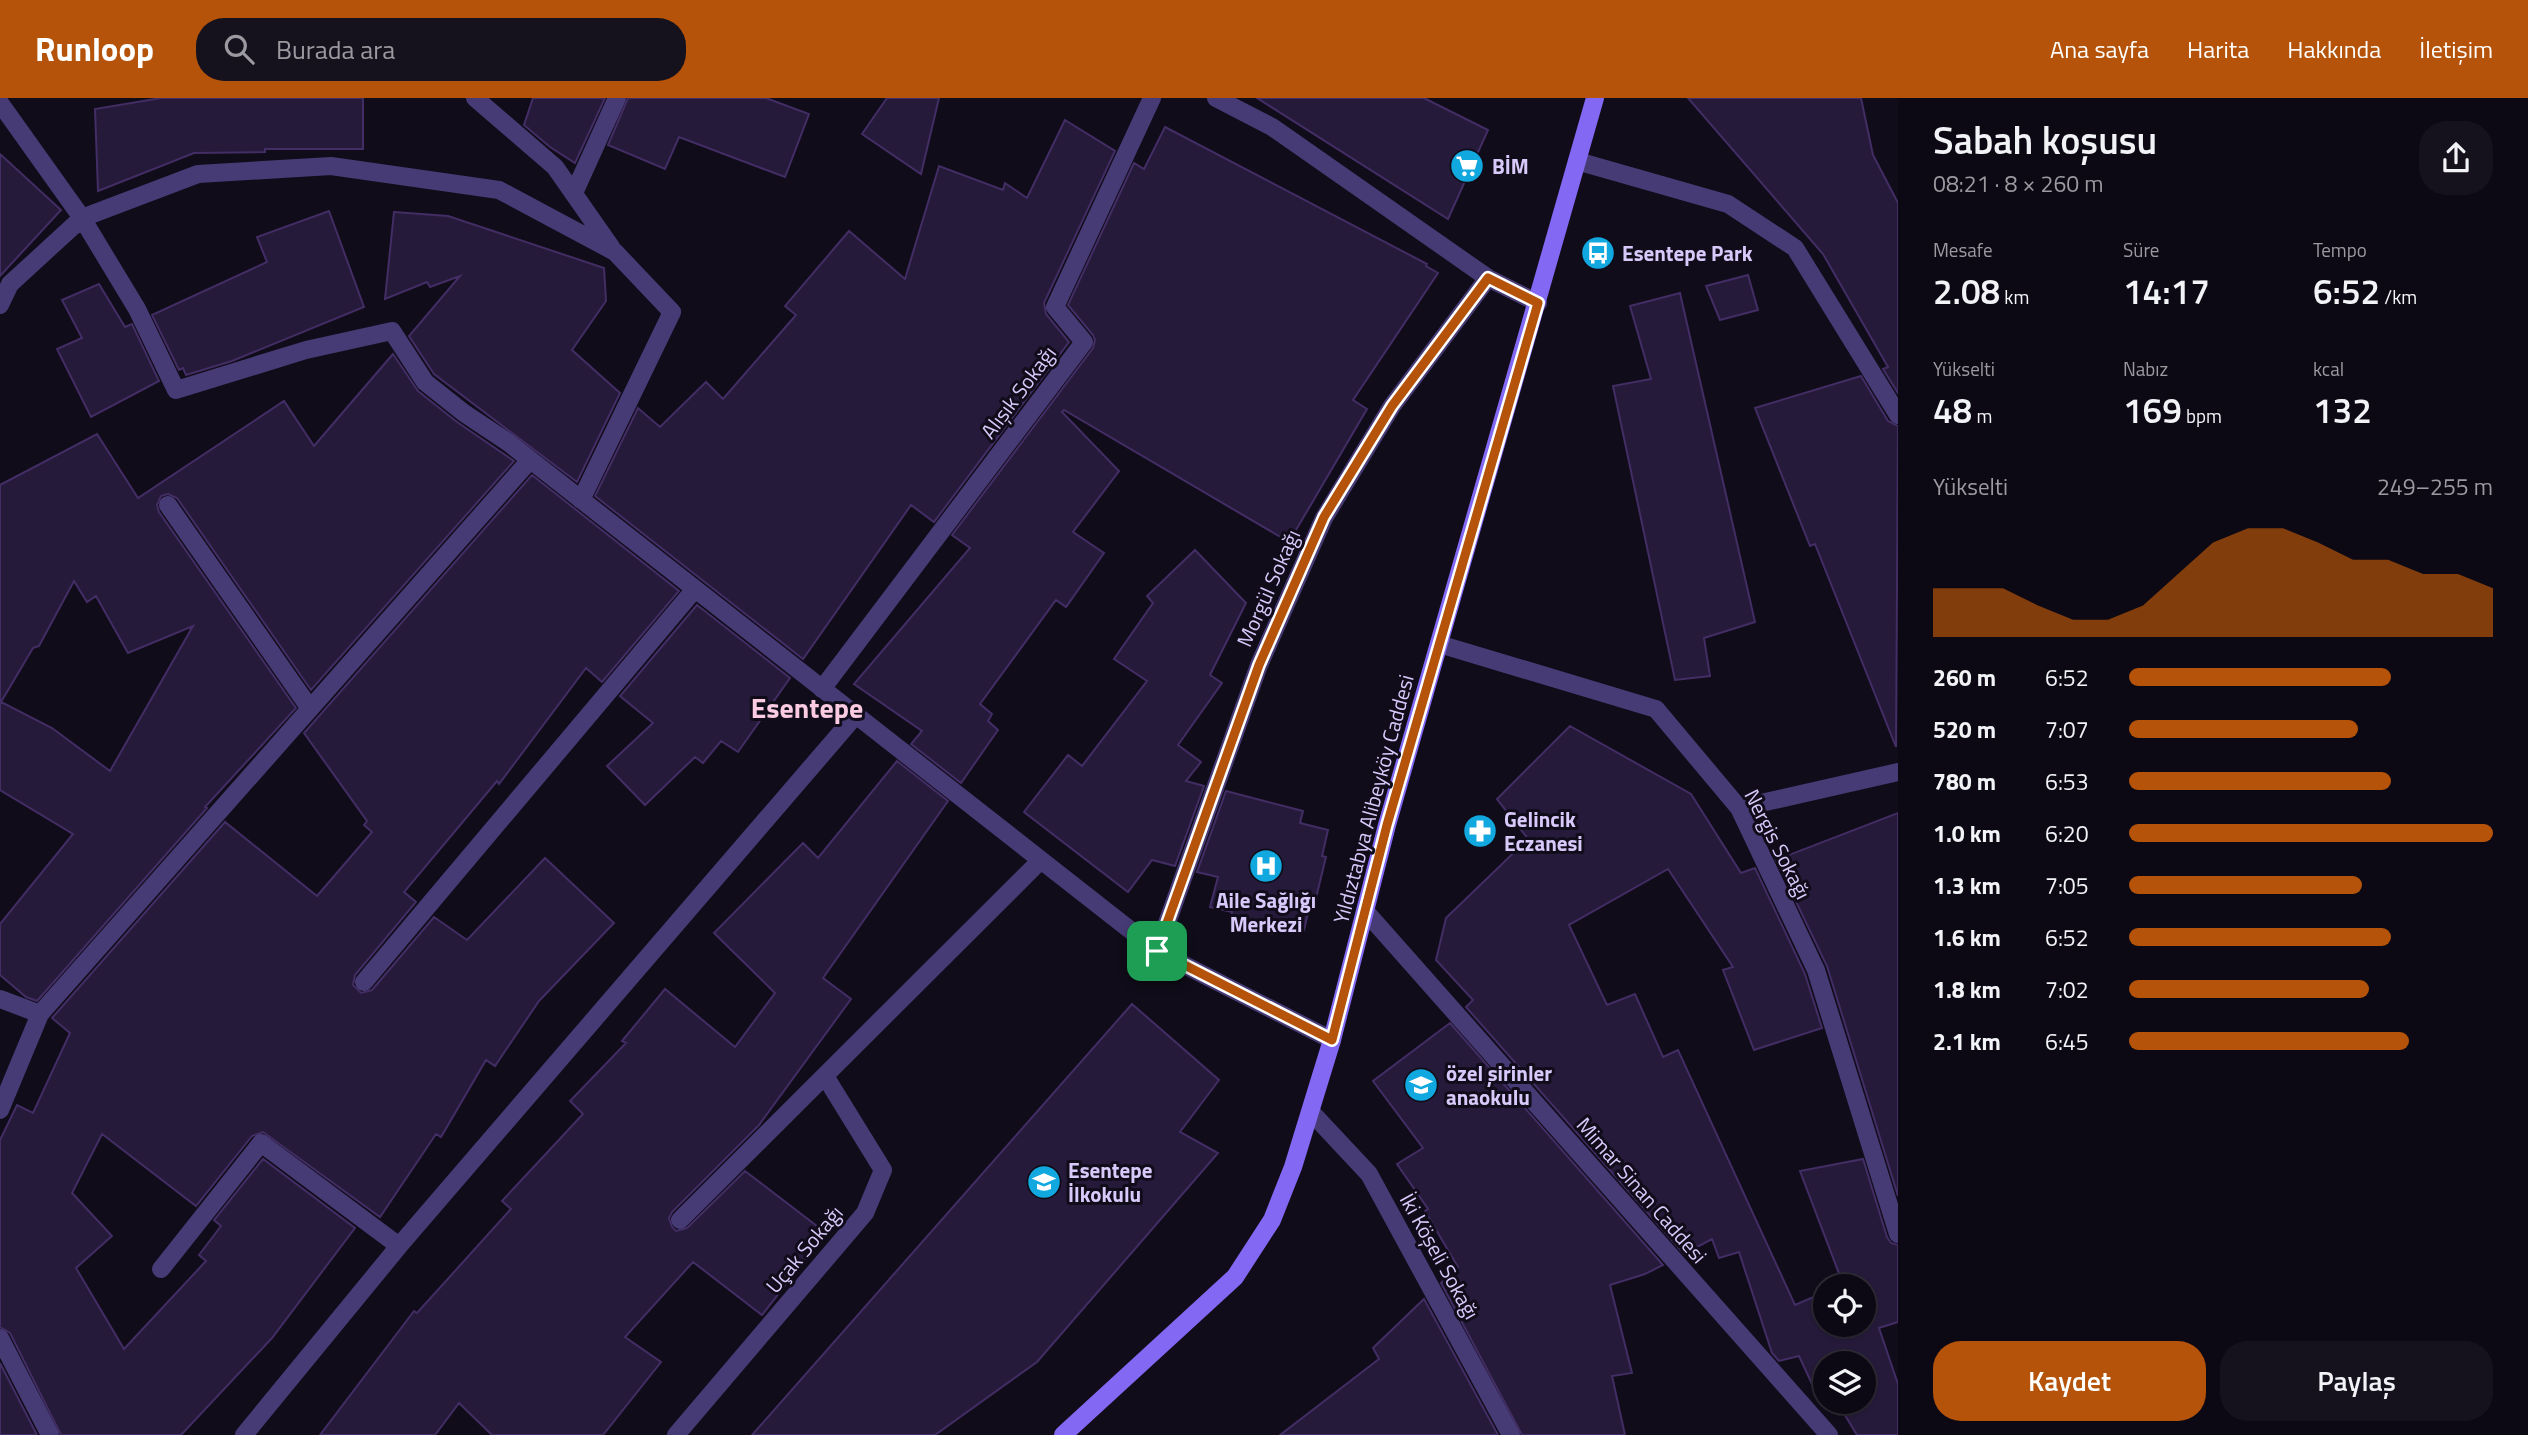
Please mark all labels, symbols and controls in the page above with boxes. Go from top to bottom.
search box [196,18,686,81]
text: Runloop [35,24,154,74]
icon: search [220,30,258,68]
text: Burada ara [276,30,395,69]
text: Ana sayfa [2050,31,2149,67]
text: Harita [2187,31,2249,67]
text: Hakkında [2287,31,2381,67]
text: İletişim [2419,31,2493,67]
text: Sabah koşusu [1933,111,2157,169]
button: share [2419,121,2493,195]
supermarket icon: BİM [1448,147,1486,185]
place label: BİM [1492,150,1529,182]
text: 08:21 · 8 × 260 m [1933,166,2103,201]
bus stop icon: Esentepe Park [1579,234,1617,272]
text: Mesafe [1933,235,1993,264]
text: Süre [2123,235,2159,264]
text: Tempo [2313,235,2367,264]
place label: Esentepe Park [1622,237,1753,269]
text: 2.08 [1933,264,2000,318]
text: 14:17 [2123,264,2210,318]
text: 6:52 [2313,264,2380,318]
text: km [2000,282,2029,311]
text: /km [2380,282,2417,311]
street label: Alışık Sokağı [972,339,1064,445]
text: Yükselti [1933,354,1995,383]
text: Nabız [2123,354,2168,383]
text: kcal [2313,354,2344,383]
text: 48 [1933,383,1972,437]
text: 169 [2123,383,2182,437]
text: 132 [2313,383,2372,437]
text: m [1972,401,1992,430]
text: bpm [2182,401,2222,430]
text: Yükselti [1933,469,2008,504]
text: 249–255 m [2377,469,2493,504]
street label: Morgül Sokağı [1228,524,1308,652]
text: 260 m [1933,660,1996,695]
text: 6:52 [2045,660,2089,695]
street label: Yıldıztabya Alibeyköy Caddesi [1324,671,1422,927]
district label: Esentepe [751,686,863,729]
text: 520 m [1933,712,1996,747]
text: 7:07 [2045,712,2089,747]
text: 780 m [1933,764,1996,799]
text: 6:53 [2045,764,2089,799]
street label: Nergis Sokağı [1737,783,1819,905]
place label: Gelincik Eczanesi [1504,803,1583,859]
pharmacy icon: Gelincik Eczanesi [1461,812,1499,850]
text: 1.0 km [1933,816,2001,851]
text: 6:20 [2045,816,2089,851]
hospital icon: Aile Sağlığı Merkezi [1247,847,1285,885]
text: 1.3 km [1933,868,2001,903]
text: 7:05 [2045,868,2089,903]
place label: Aile Sağlığı Merkezi [1216,884,1316,940]
text: 1.6 km [1933,920,2001,955]
text: 6:52 [2045,920,2089,955]
pin [1127,921,1187,981]
icon: arrive [1138,932,1176,970]
text: 1.8 km [1933,972,2001,1007]
text: 7:02 [2045,972,2089,1007]
text: 2.1 km [1933,1024,2001,1059]
text: 6:45 [2045,1024,2089,1059]
place label: özel şirinler anaokulu [1446,1057,1552,1113]
school or university icon: özel şirinler anaokulu [1402,1066,1440,1104]
street label: Mimar Sinan Caddesi [1569,1110,1715,1270]
place label: Esentepe İlkokulu [1068,1154,1152,1210]
school or university icon: Esentepe İlkokulu [1025,1163,1063,1201]
street label: İki Köşeli Sokağı [1392,1187,1488,1325]
street label: Uçak Sokağı [758,1198,850,1300]
map controls [1813,1274,1876,1414]
button: locate [1813,1274,1876,1337]
button: Kaydet [1933,1341,2206,1421]
button: Paylaş [2220,1341,2493,1421]
button: layers [1813,1351,1876,1414]

